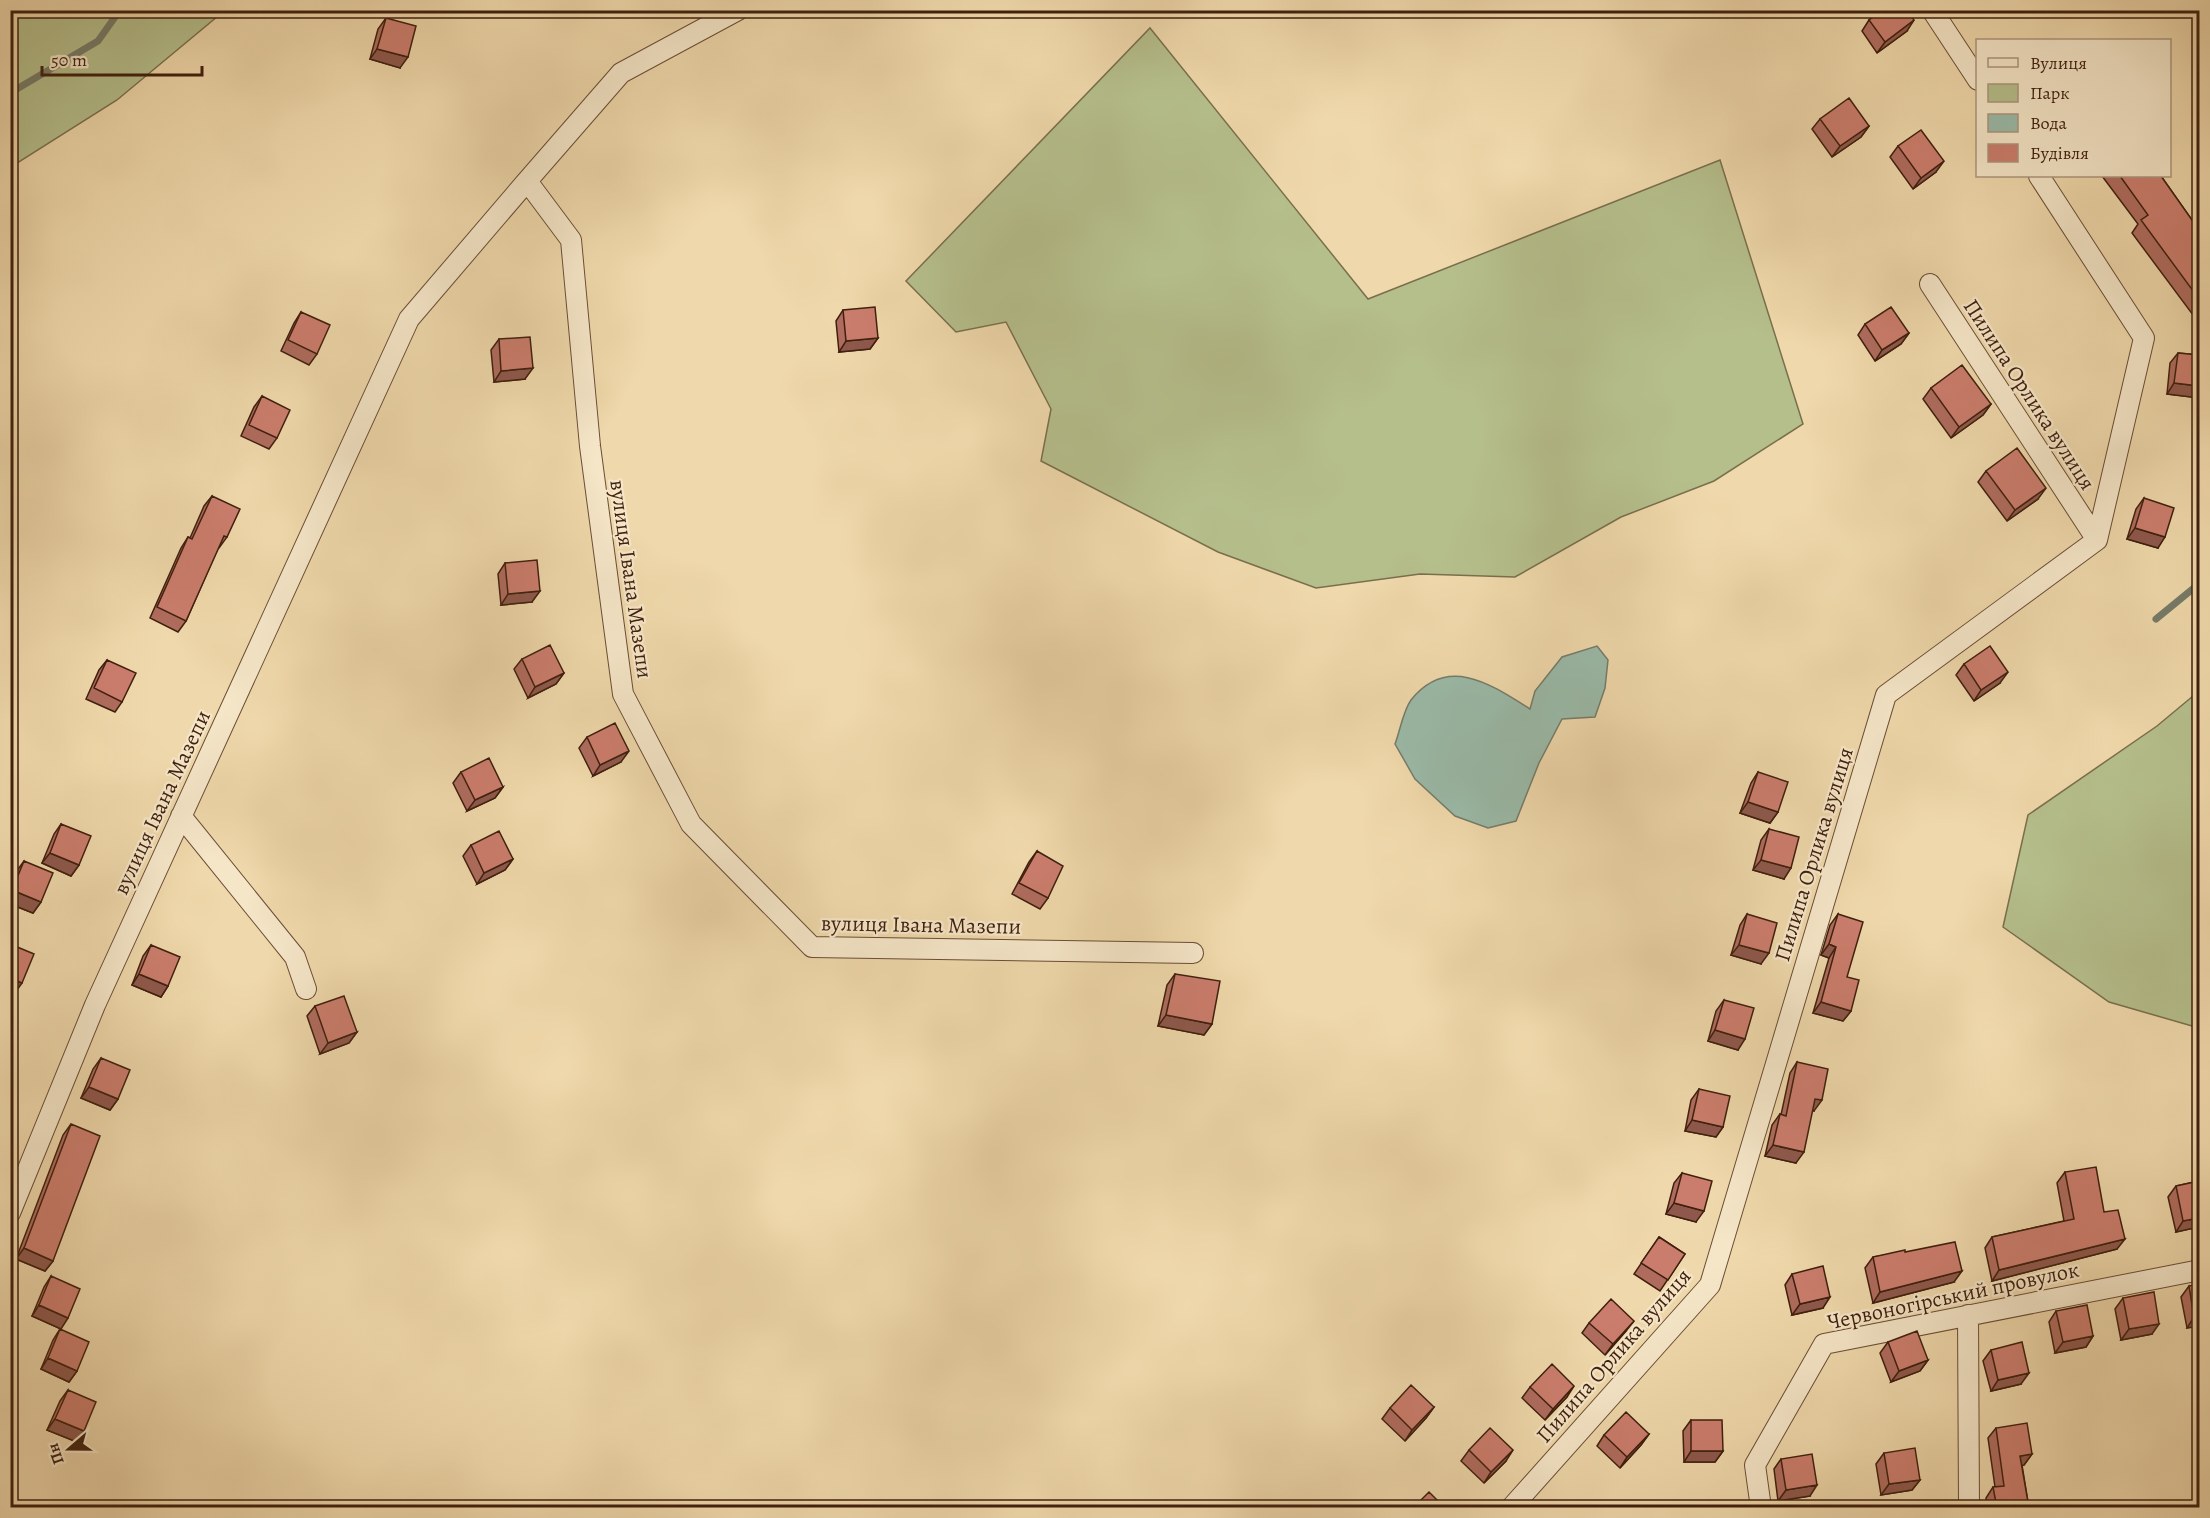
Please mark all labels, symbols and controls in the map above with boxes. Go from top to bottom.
scale bar [42,39,202,77]
legend [1976,39,2171,177]
text: 50 m [51,48,87,72]
text: Вулиця [2030,51,2087,75]
text: Парк [2030,81,2070,105]
text: Вода [2030,111,2068,135]
text: Будівля [2030,141,2089,165]
street label: Пилипа Орлика вулиця [1956,293,2102,496]
street label: вулиця Івана Мазепи [602,478,660,681]
street label: вулиця Івана Мазепи [106,705,218,900]
street label: Пилипа Орлика вулиця [1767,744,1861,965]
street label: вулиця Івана Мазепи [820,908,1021,942]
street label: Червоногірський провулок [1825,1255,2082,1337]
street label: Пилипа Орлика вулиця [1530,1262,1698,1449]
north arrow [39,1419,99,1479]
text: Пн [42,1440,70,1467]

